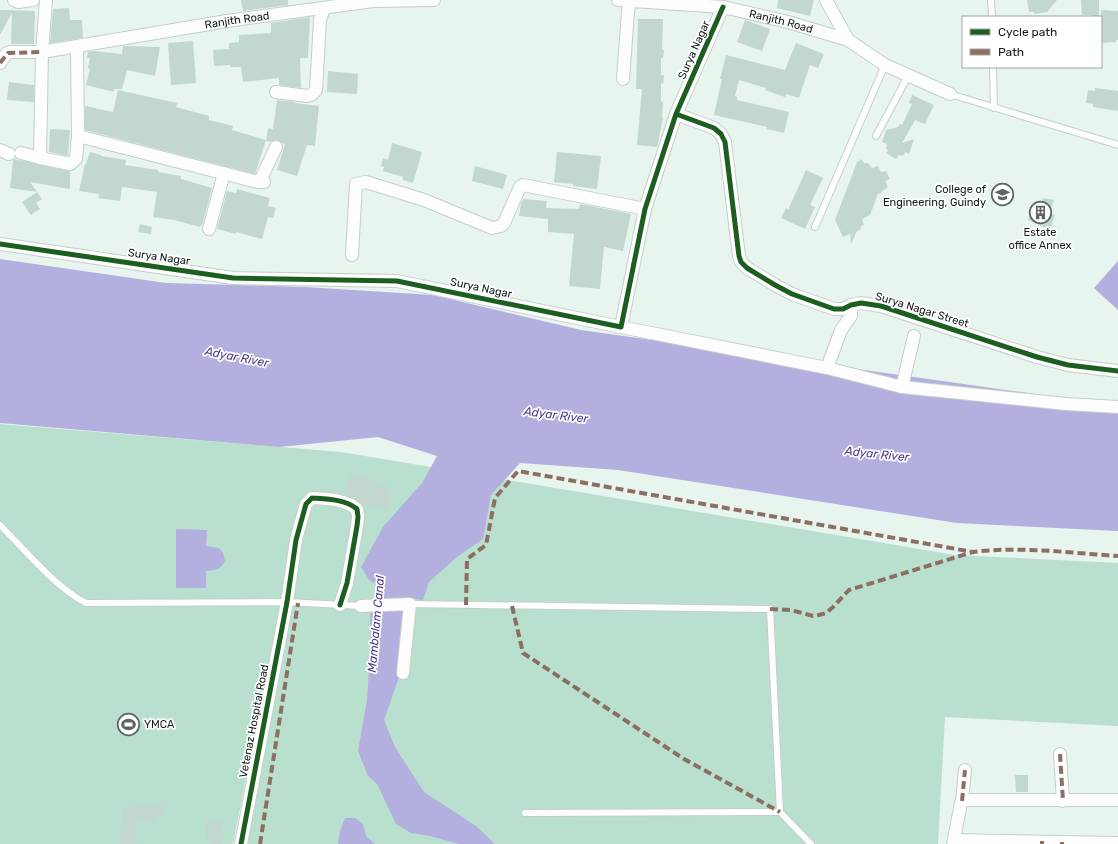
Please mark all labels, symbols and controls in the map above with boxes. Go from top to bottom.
street label: Ranjith Road [748,7,814,36]
street label: Ranjith Road [204,9,270,31]
legend [962,16,1102,68]
street label: Surya Nagar [675,18,713,81]
text: Cycle path [998,25,1057,39]
text: Path [998,45,1024,59]
school or university icon: College of Engineering, Guindy [989,182,1015,208]
place label: College of Engineering, Guindy [883,183,987,209]
building icon: Estate office Annex [1027,199,1053,225]
place label: Estate office Annex [1009,226,1072,252]
street label: Surya Nagar [127,246,192,268]
street label: Surya Nagar [449,275,514,301]
street label: Surya Nagar Street [874,290,971,331]
water label: Adyar River [203,344,270,370]
water label: Adyar River [522,404,589,426]
water label: Adyar River [843,444,910,464]
water label: Mambalam Canal [365,574,387,673]
street label: Vetenaz Hospital Road [237,663,271,779]
sports icon: YMCA [115,711,141,737]
place label: YMCA [144,718,175,731]

